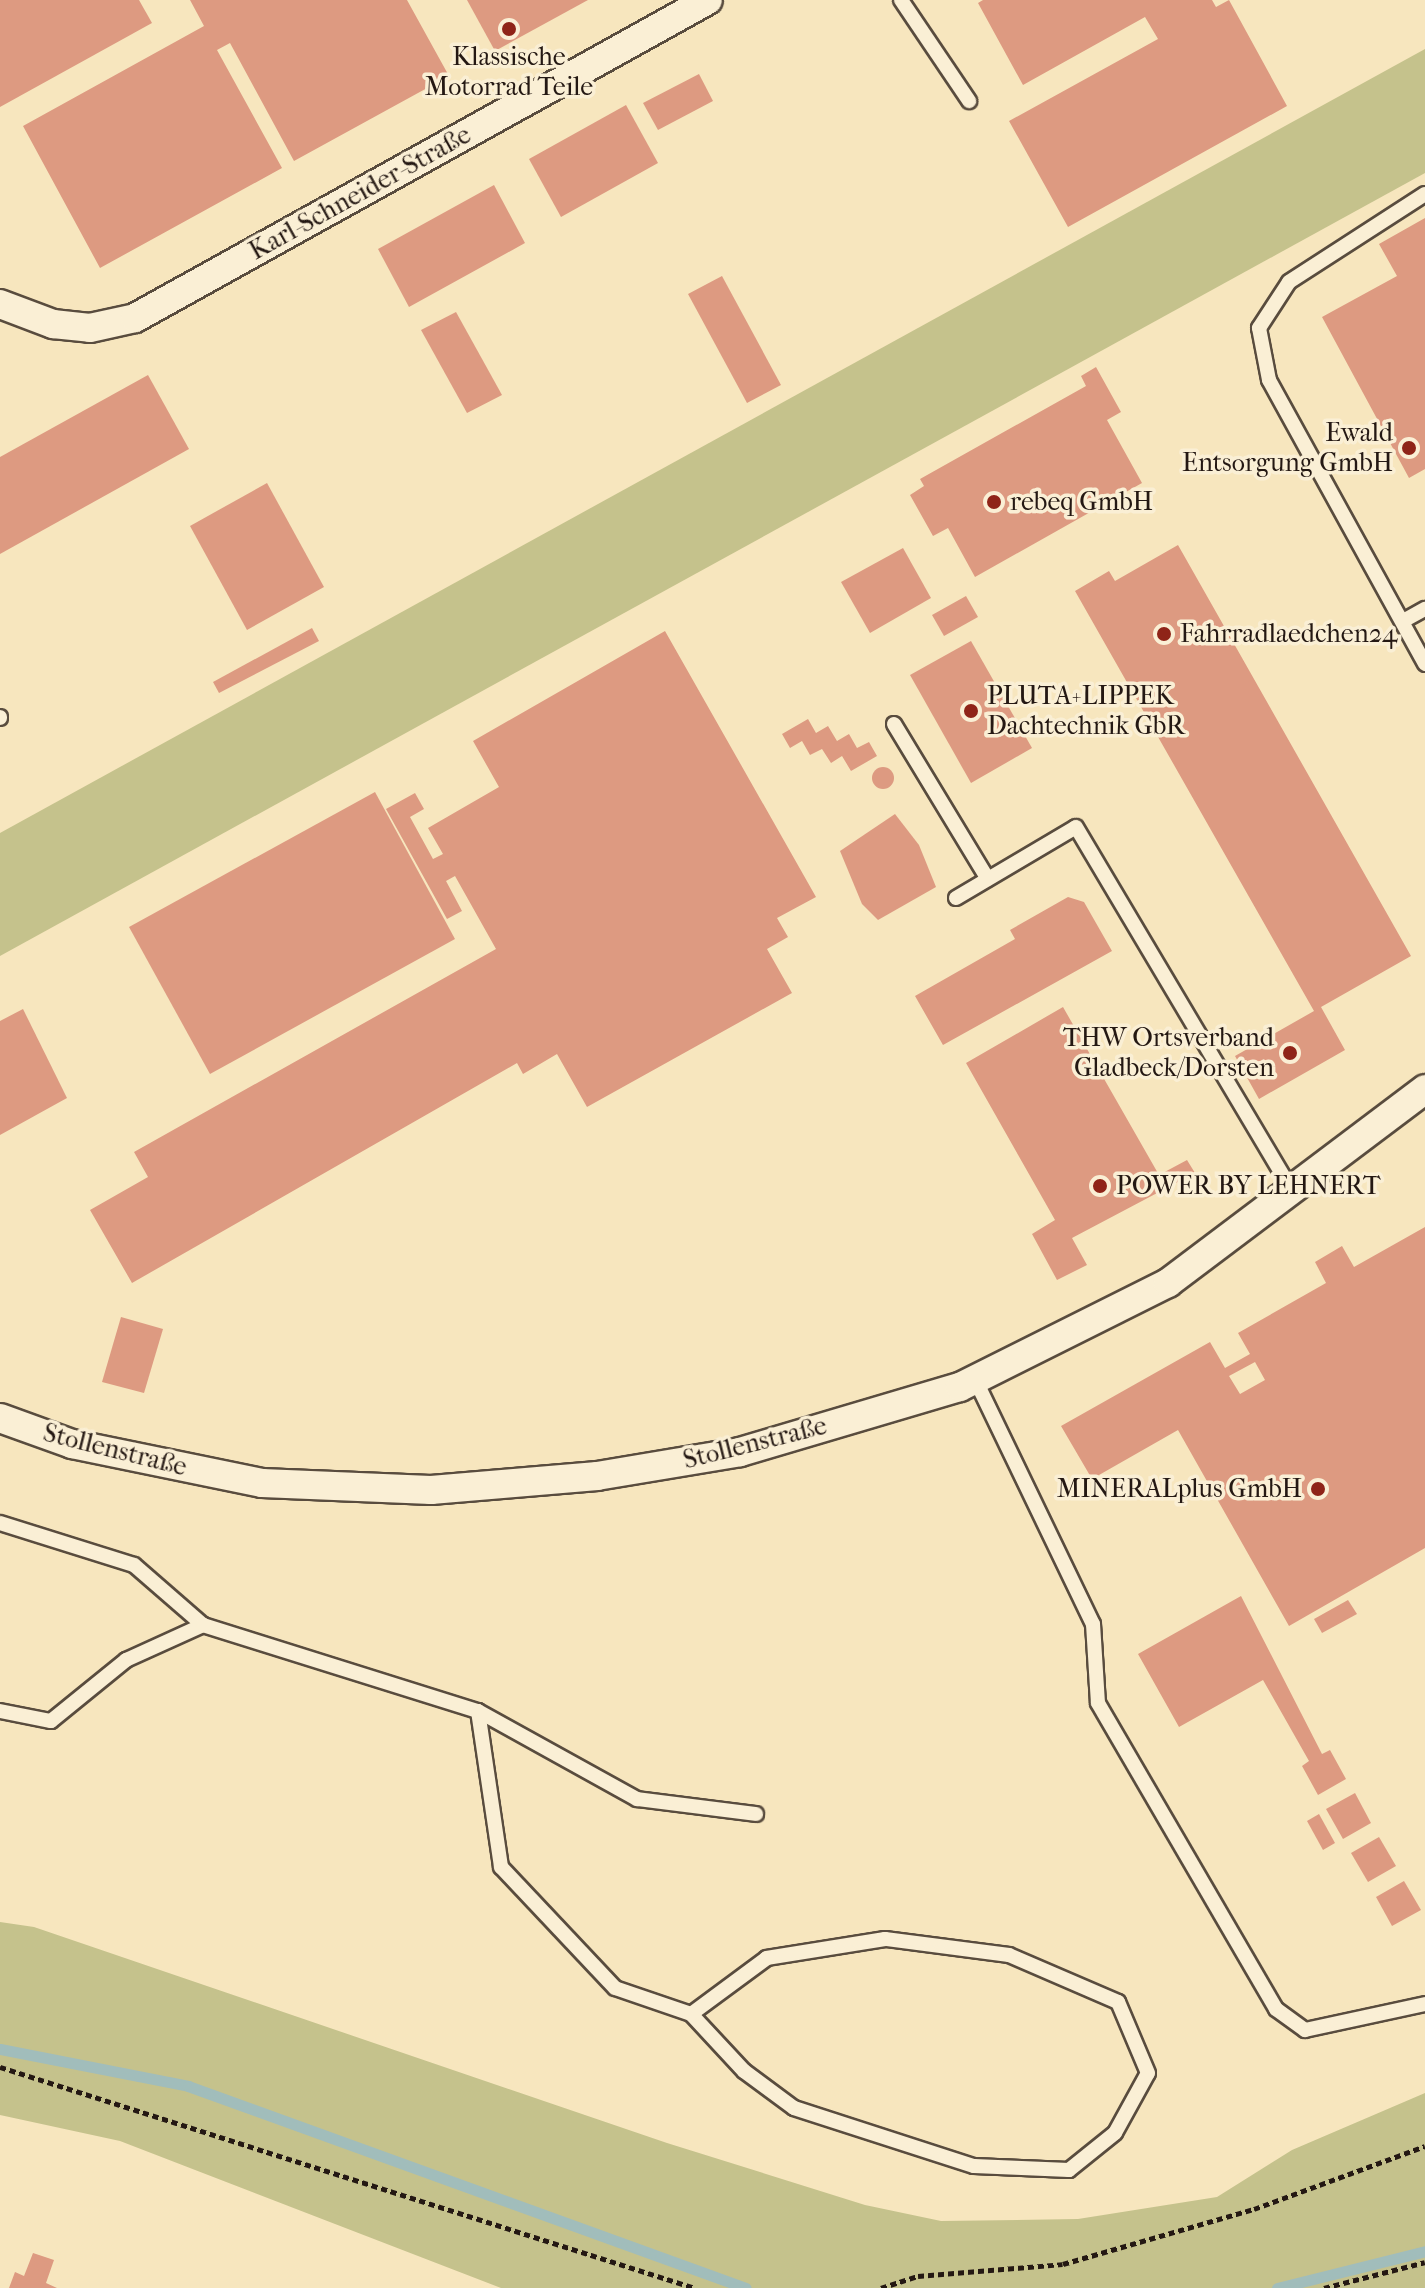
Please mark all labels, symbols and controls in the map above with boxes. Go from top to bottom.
marker: Klassische Motorrad Teile [500,20,518,38]
place label: Klassische Motorrad Teile [425,41,593,102]
street label: Karl-Schneider-Straße [244,119,476,267]
place label: Ewald Entsorgung GmbH [1182,417,1393,478]
marker: Ewald Entsorgung GmbH [1400,439,1418,457]
place label: rebeq GmbH [1010,486,1153,518]
marker: rebeq GmbH [985,493,1003,511]
place label: Fahrradlaedchen24 [1180,618,1397,650]
marker: Fahrradlaedchen24 [1155,625,1173,643]
place label: PLUTA+LIPPEK Dachtechnik GbR [987,680,1185,742]
marker: PLUTA+LIPPEK Dachtechnik GbR [962,702,980,720]
place label: THW Ortsverband Gladbeck/Dorsten [1063,1022,1274,1084]
marker: THW Ortsverband Gladbeck/Dorsten [1281,1044,1299,1062]
place label: POWER BY LEHNERT [1116,1170,1381,1202]
marker: POWER BY LEHNERT [1091,1177,1109,1195]
street label: Stollenstraße [680,1410,830,1476]
street label: Stollenstraße [40,1417,190,1483]
place label: MINERALplus GmbH [1057,1473,1302,1505]
marker: MINERALplus GmbH [1309,1480,1327,1498]

